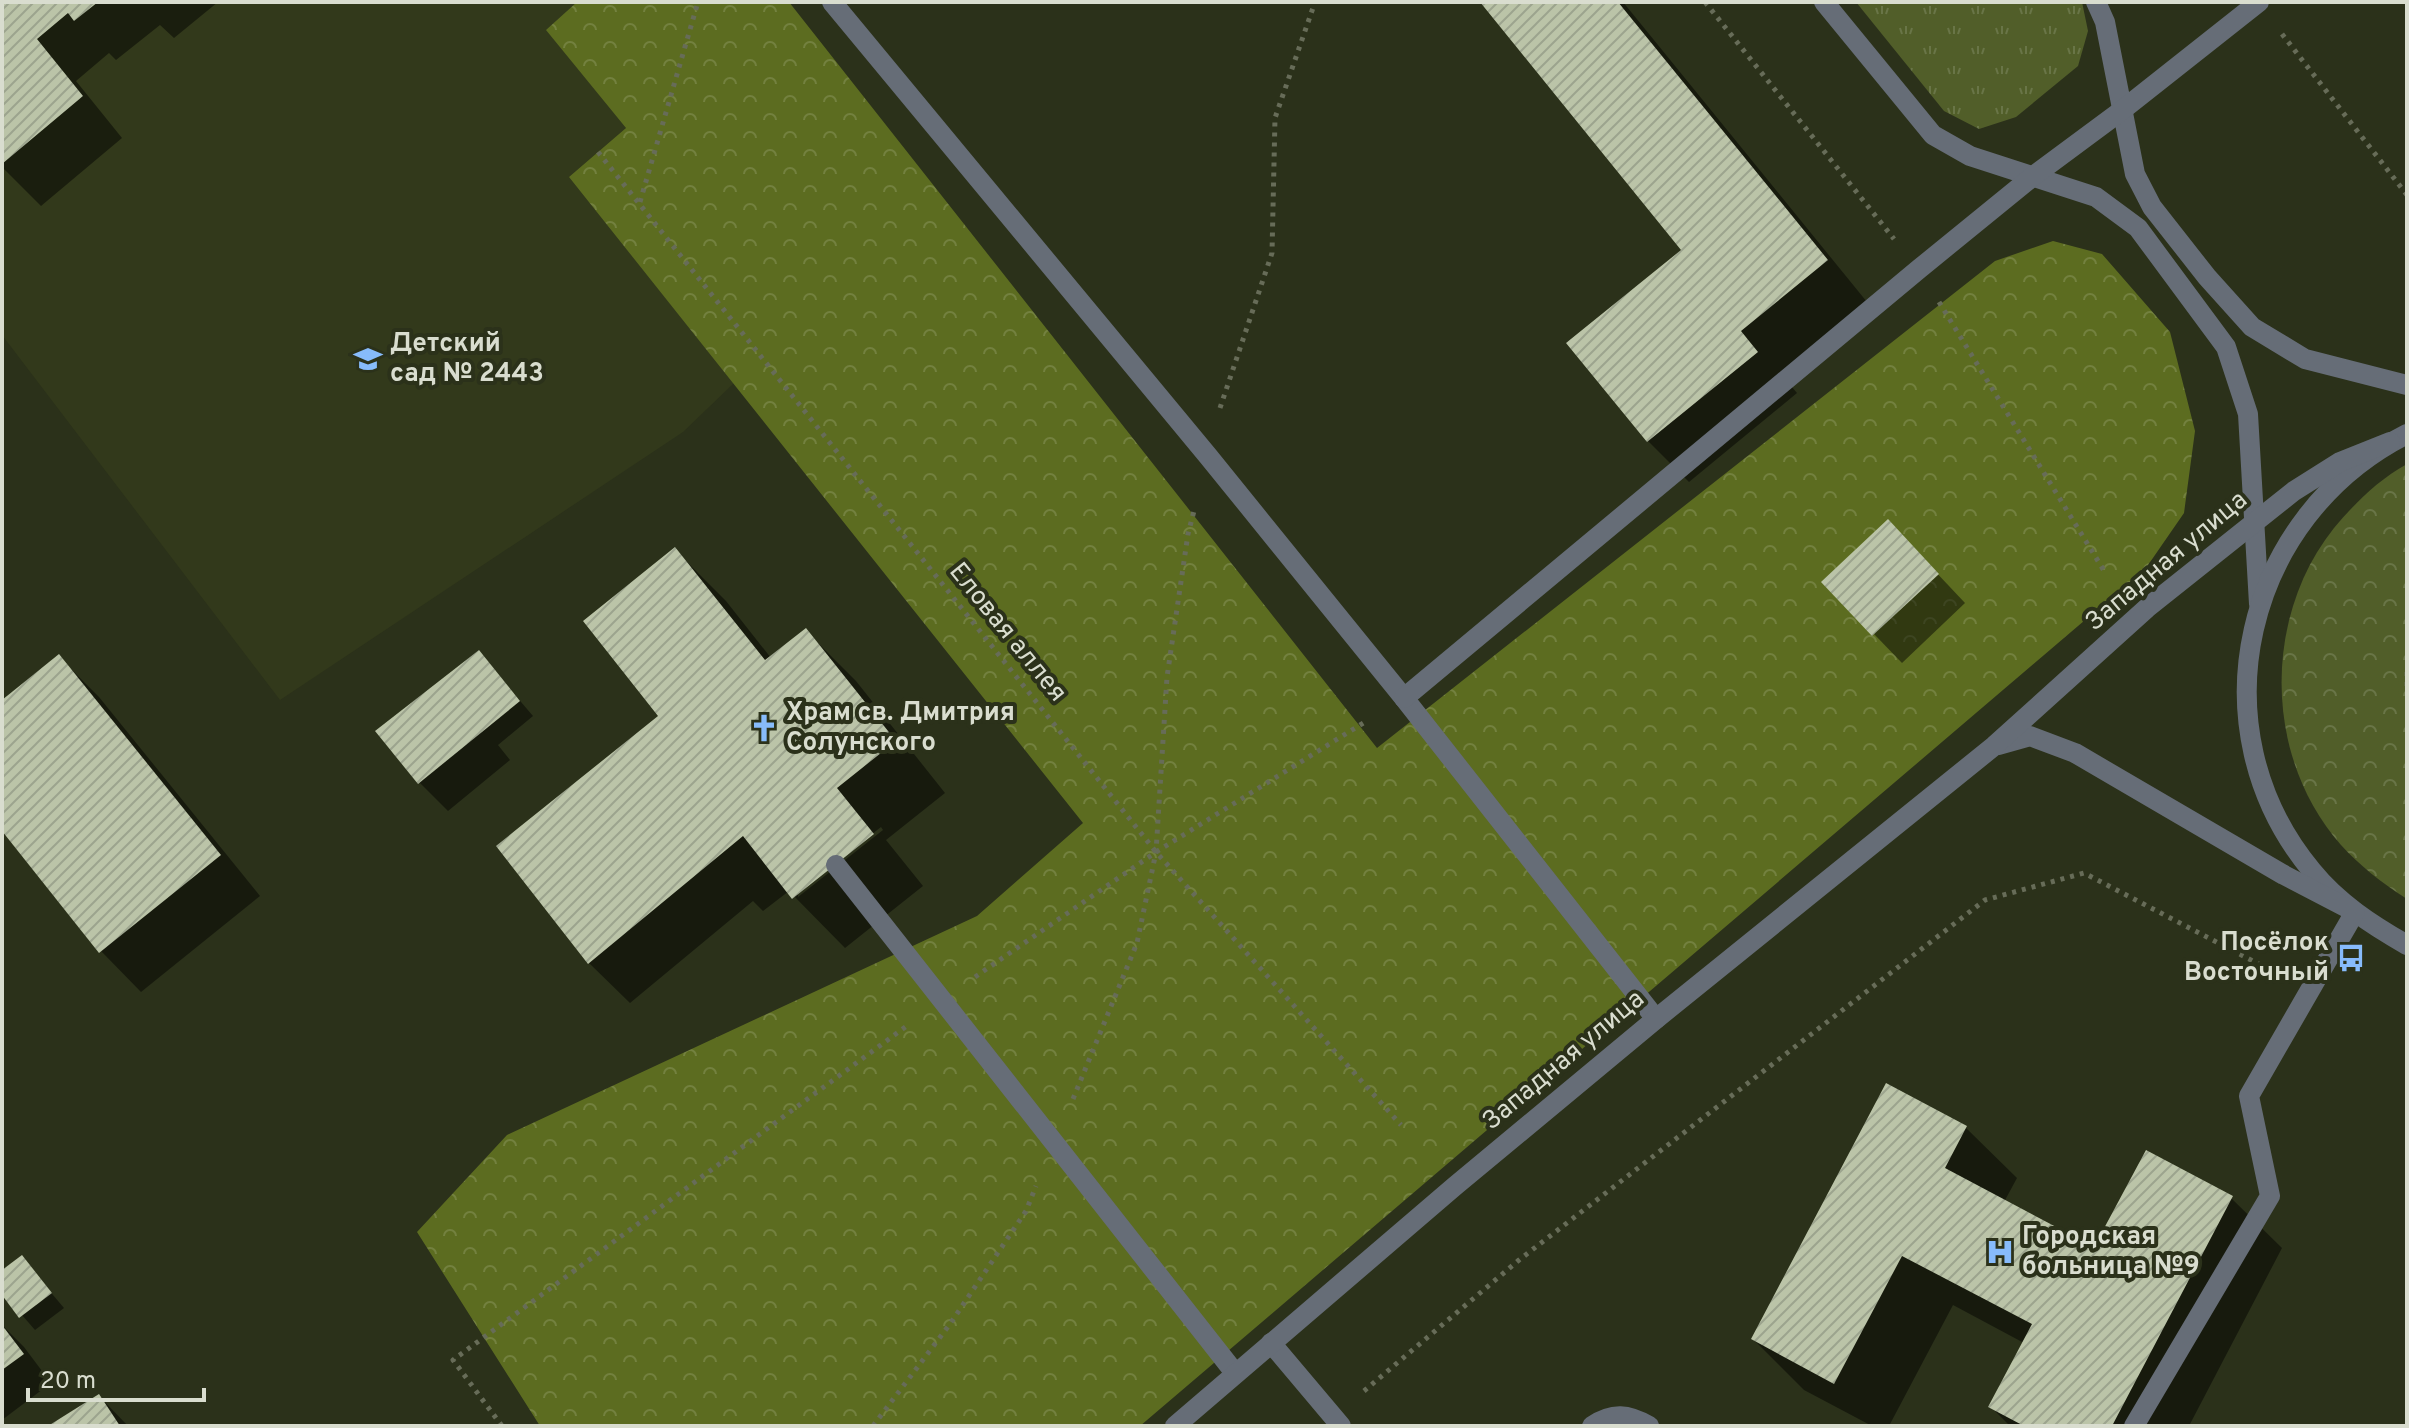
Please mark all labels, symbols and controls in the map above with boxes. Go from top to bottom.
place label: Детский сад № 2443 [390,328,544,391]
school or university icon: Детский сад № 2443 [353,344,383,374]
street label: Западная улица [2079,485,2255,639]
street label: Еловая аллея [941,557,1073,709]
place label: Храм св. Дмитрия Солунского [786,697,1015,760]
church icon: Храм св. Дмитрия Солунского [749,713,779,743]
place label: Посёлок Восточный [2184,927,2329,990]
bus stop icon: Посёлок Восточный [2336,943,2366,973]
street label: Западная улица [1476,984,1652,1138]
place label: Городская больница №9 [2022,1221,2200,1284]
hospital icon: Городская больница №9 [1985,1237,2015,1267]
scale bar [28,1352,204,1402]
text: 20 m [40,1367,96,1397]

